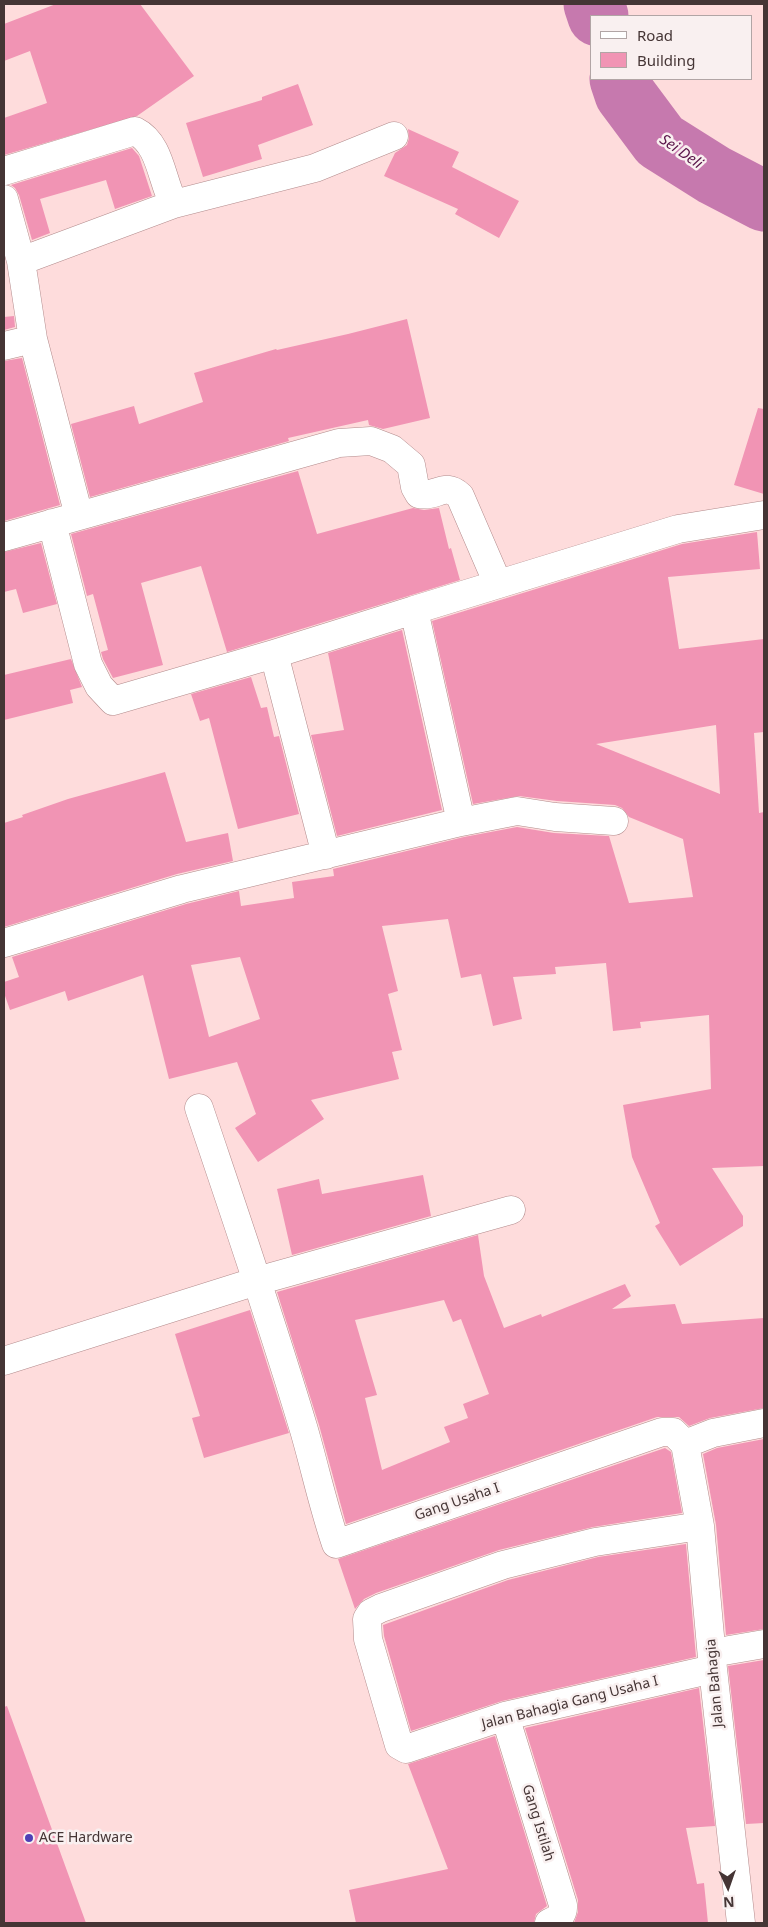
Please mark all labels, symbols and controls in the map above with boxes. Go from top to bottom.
legend [590,15,753,80]
text: Road [637,25,673,45]
text: Building [637,50,695,70]
water label: Sei Deli [656,131,706,173]
street label: Gang Usaha I [412,1480,502,1524]
street label: Jalan Bahagia [703,1638,727,1728]
street label: Jalan Bahagia Gang Usaha I [480,1673,660,1733]
street label: Gang Istilah [518,1783,558,1863]
place label: ACE Hardware [39,1830,133,1846]
marker: ACE Hardware [23,1832,35,1844]
north arrow [703,1862,753,1912]
text: N [723,1893,735,1912]

